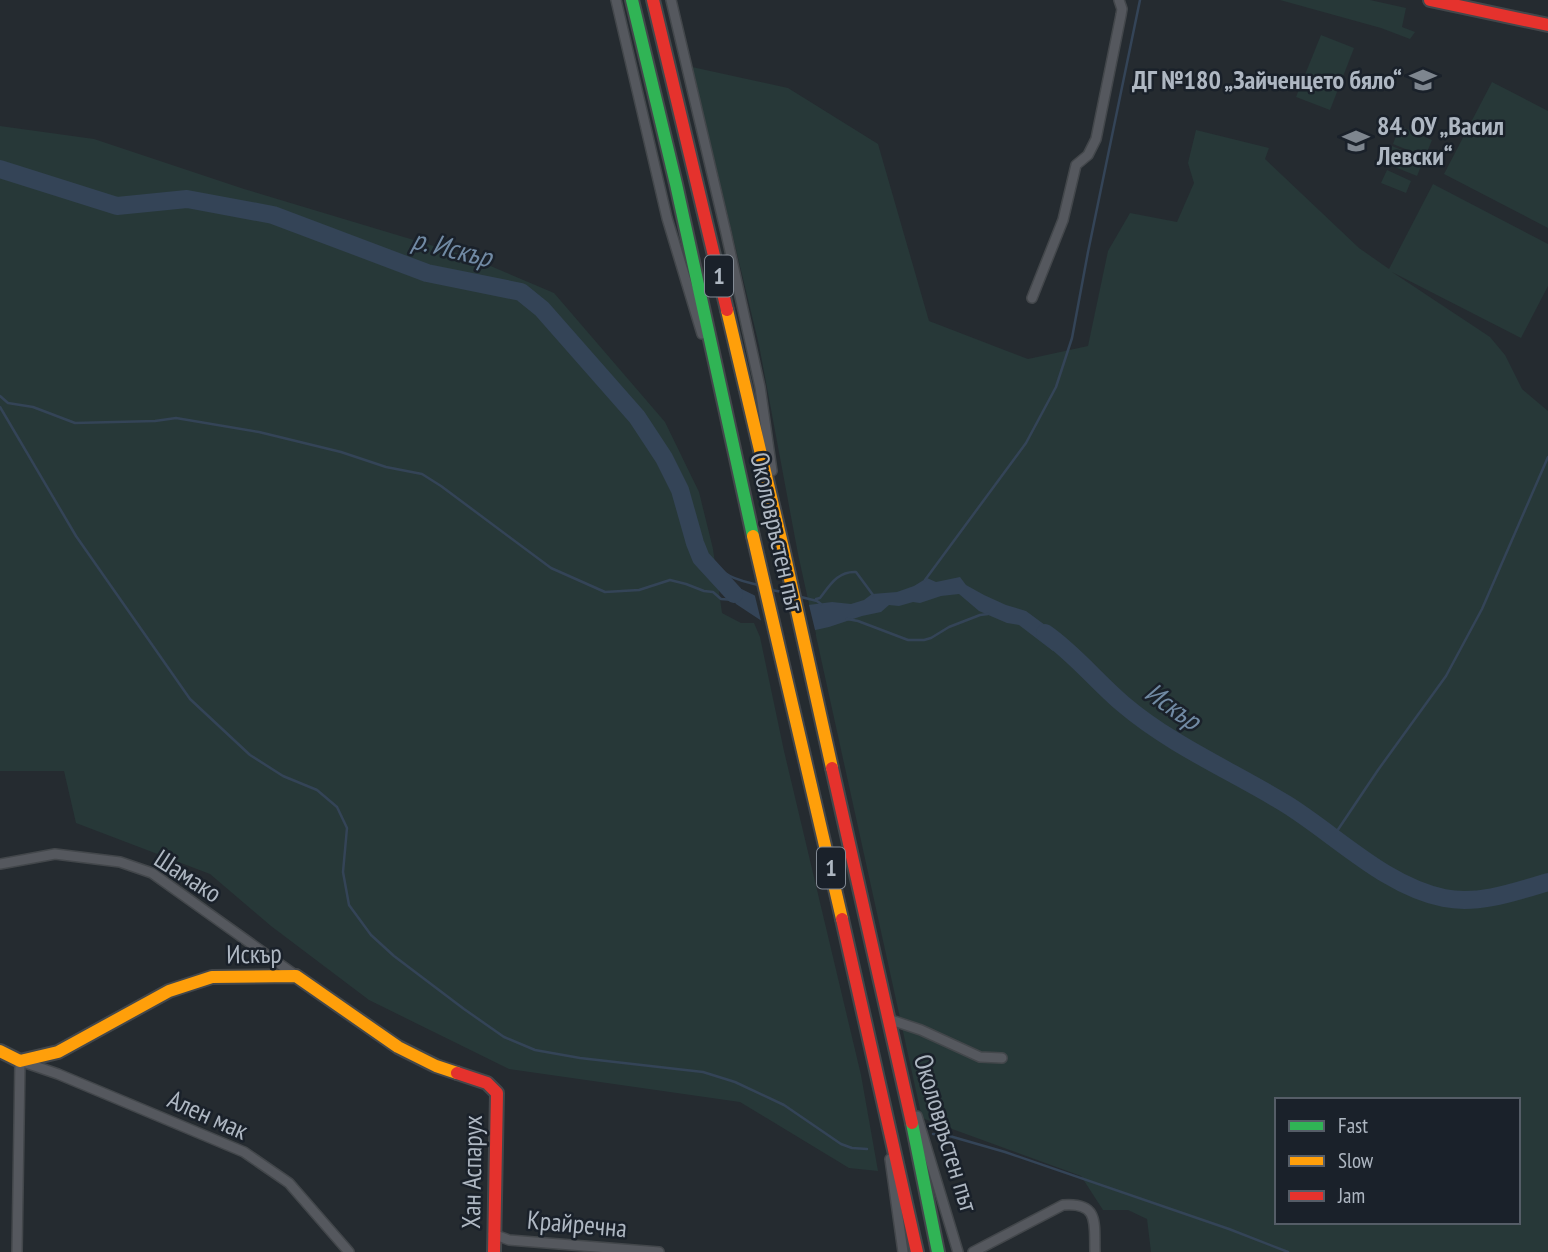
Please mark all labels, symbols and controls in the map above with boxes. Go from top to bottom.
place label: ДГ №180 „Зайченцето бяло“ [1132,63,1402,96]
school or university icon: ДГ №180 „Зайченцето бяло“ [1408,65,1438,95]
place label: 84. ОУ „Васил Левски“ [1376,109,1504,172]
school or university icon: 84. ОУ „Васил Левски“ [1341,126,1371,156]
water label: р. Искър [408,220,498,276]
road number: 1 [705,256,733,296]
street label: Околовръстен път [743,449,812,616]
water label: Искър [1138,673,1210,739]
street label: Шамако [148,842,228,909]
road number: 1 [817,848,845,888]
street label: Искър [226,937,282,970]
street label: Околовръстен път [907,1050,986,1216]
street label: Ален мак [163,1082,253,1147]
legend [1275,1098,1520,1224]
text: Fast [1338,1112,1368,1139]
street label: Хан Аспарух [454,1114,489,1229]
text: Slow [1338,1147,1374,1174]
text: Jam [1337,1182,1365,1209]
street label: Крайречна [526,1203,628,1244]

